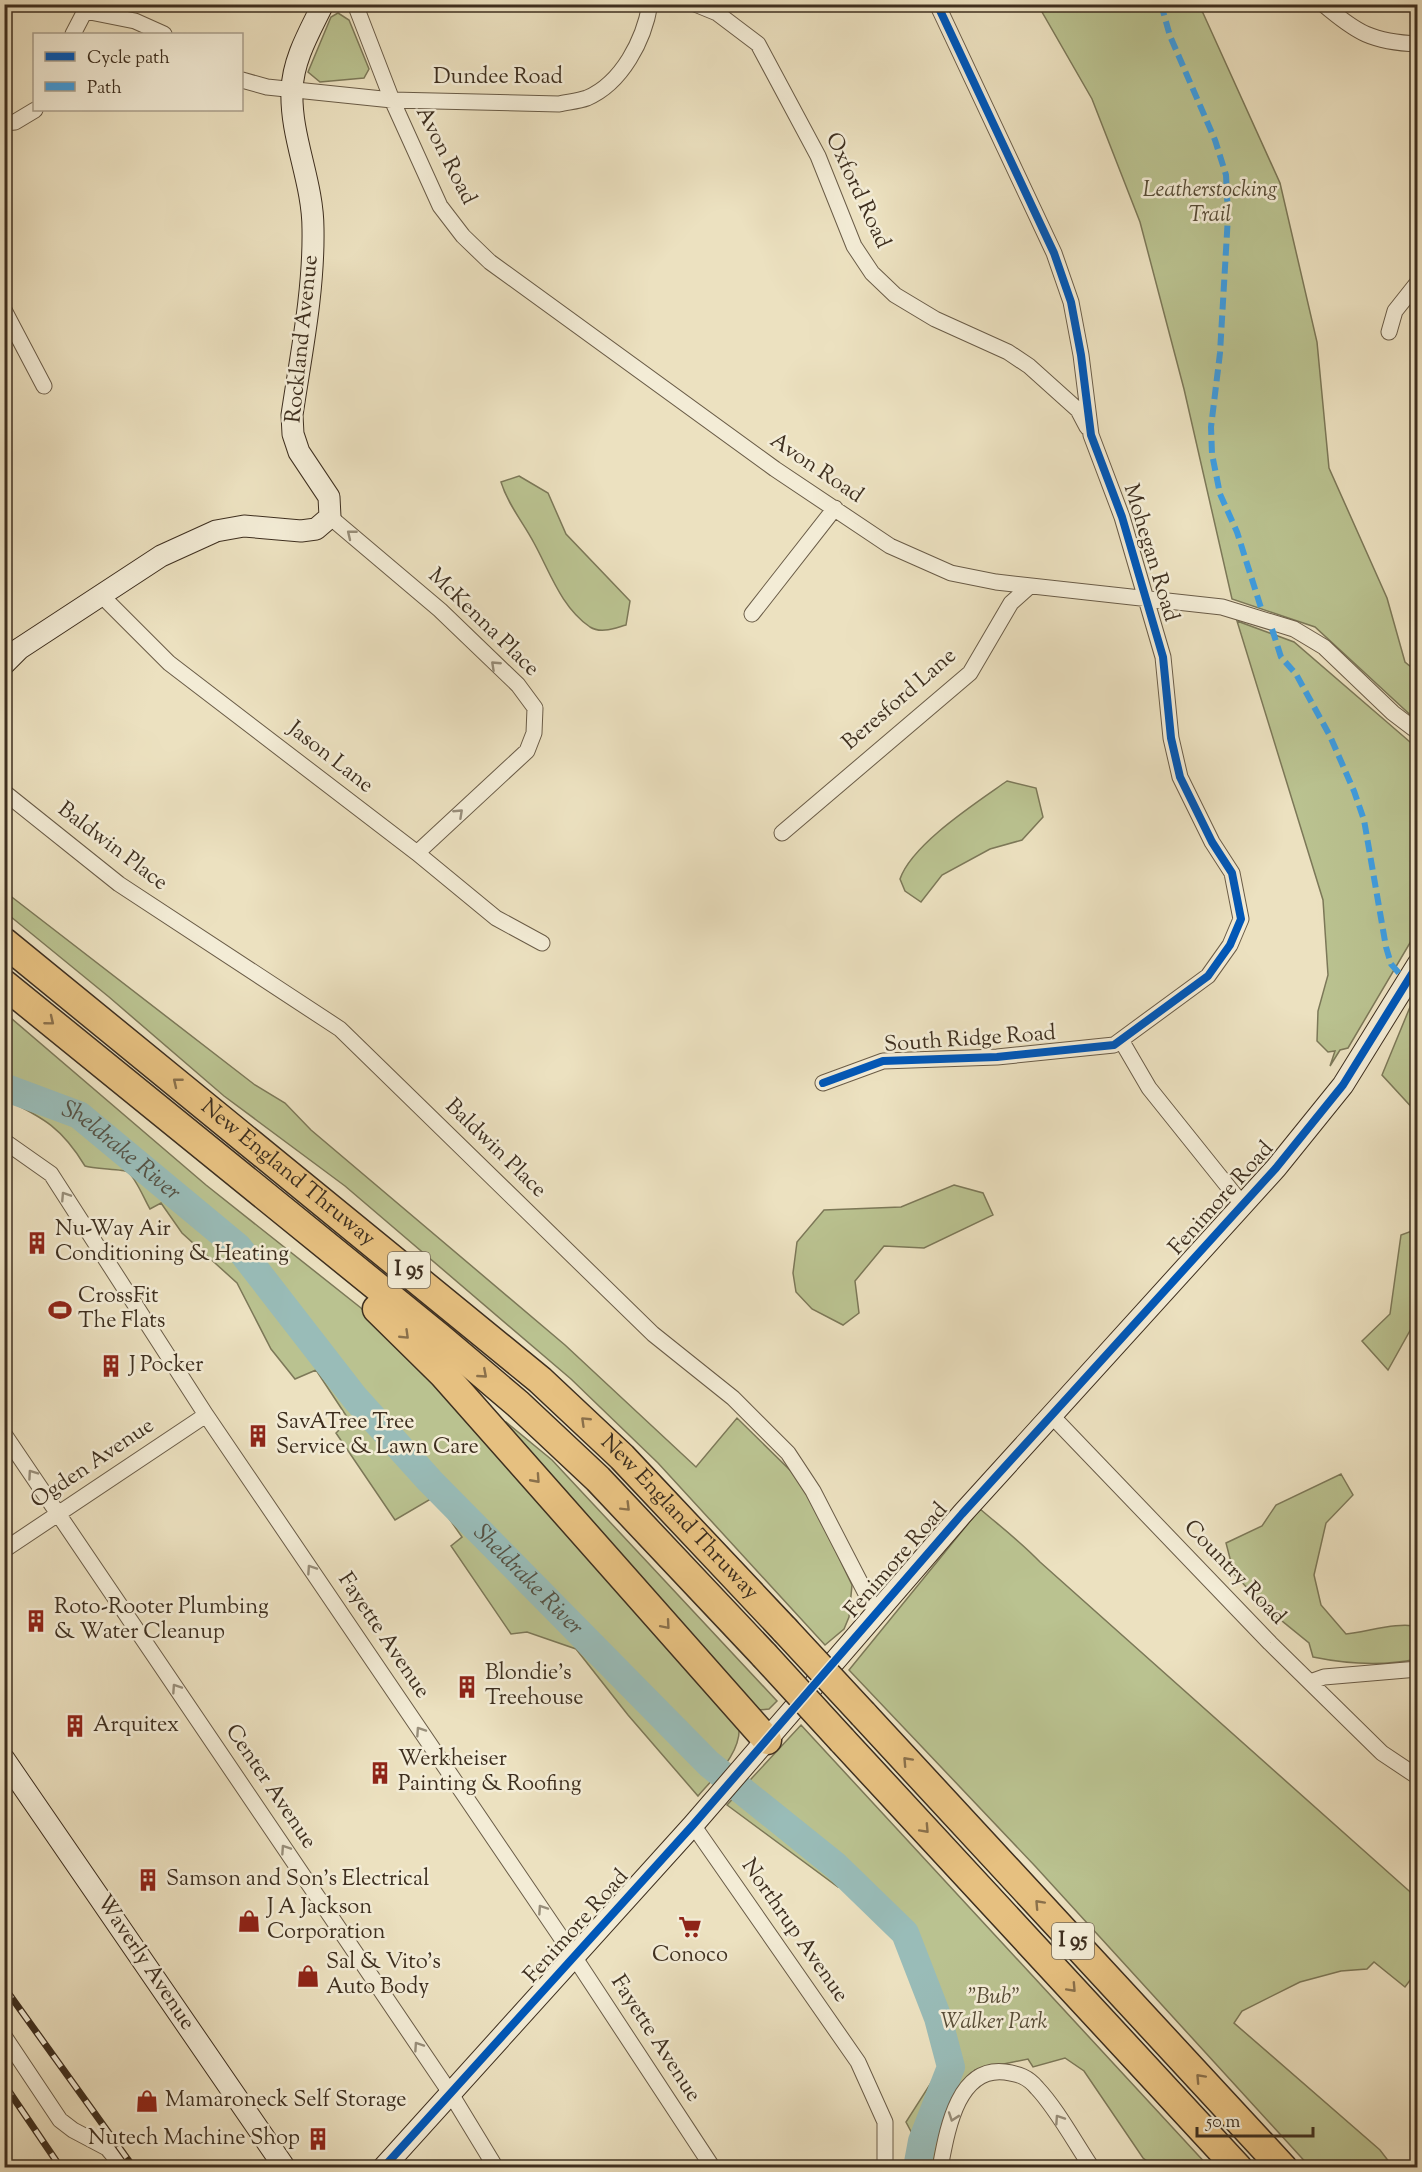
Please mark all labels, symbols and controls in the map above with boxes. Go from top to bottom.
legend [33,33,243,111]
text: Cycle path [87,46,170,72]
street label: Dundee Road [433,62,563,94]
text: Path [87,76,122,102]
street label: Avon Road [407,101,483,211]
street label: Oxford Road [816,128,898,254]
park label: Leatherstocking Trail [1142,175,1278,232]
street label: Rockland Avenue [278,253,328,425]
street label: Avon Road [763,426,869,512]
street label: Mohegan Road [1114,480,1186,626]
one-way arrow [347,530,358,541]
street label: McKenna Place [420,561,546,685]
street label: Beresford Lane [836,641,964,759]
one-way arrow [491,661,502,672]
street label: Jason Lane [279,714,380,802]
street label: Baldwin Place [50,795,174,899]
one-way arrow [453,809,463,820]
one-way arrow [43,1014,54,1025]
street label: South Ridge Road [883,1018,1057,1062]
one-way arrow [173,1078,184,1089]
street label: New England Thruway [193,1092,382,1255]
street label: Baldwin Place [437,1092,553,1206]
water label: Sheldrake River [57,1093,188,1210]
street label: Fenimore Road [1162,1135,1282,1263]
one-way arrow [61,1192,72,1203]
place label: Nu-Way Air Conditioning & Heating [55,1214,289,1271]
building icon: Nu-Way Air Conditioning & Heating [24,1230,50,1256]
road number: I 95 [388,1252,430,1288]
place label: CrossFit The Flats [78,1281,166,1338]
sports icon: CrossFit The Flats [47,1297,73,1323]
one-way arrow [398,1328,409,1339]
place label: J Pocker [128,1350,203,1382]
building icon: J Pocker [98,1353,124,1379]
one-way arrow [476,1367,487,1378]
place label: SavATree Tree Service & Lawn Care [276,1407,479,1464]
street label: Ogden Avenue [25,1411,161,1517]
one-way arrow [581,1417,591,1428]
building icon: SavATree Tree Service & Lawn Care [245,1423,271,1449]
street label: New England Thruway [592,1428,765,1608]
one-way arrow [28,1469,39,1480]
one-way arrow [529,1472,540,1483]
street label: Fenimore Road [838,1496,956,1626]
one-way arrow [619,1500,629,1511]
street label: Country Road [1175,1513,1293,1633]
water label: Sheldrake River [465,1517,591,1644]
one-way arrow [307,1565,318,1576]
street label: Fayette Avenue [329,1567,437,1705]
place label: Roto-Rooter Plumbing & Water Cleanup [54,1592,269,1649]
building icon: Roto-Rooter Plumbing & Water Cleanup [23,1608,49,1634]
one-way arrow [659,1618,670,1629]
place label: Blondie's Treehouse [485,1658,583,1715]
building icon: Blondie's Treehouse [454,1674,480,1700]
one-way arrow [172,1683,183,1694]
place label: Arquitex [93,1710,179,1742]
building icon: Arquitex [62,1713,88,1739]
street label: Center Avenue [216,1718,324,1856]
one-way arrow [416,1726,427,1737]
place label: Werkheiser Painting & Roofing [398,1744,582,1801]
one-way arrow [903,1758,914,1768]
building icon: Werkheiser Painting & Roofing [367,1760,393,1786]
one-way arrow [918,1823,929,1833]
one-way arrow [281,1845,292,1856]
street label: Northrup Avenue [732,1853,856,2009]
street label: Fenimore Road [517,1863,637,1991]
place label: Samson and Son's Electrical [166,1864,429,1896]
building icon: Samson and Son's Electrical [135,1867,161,1893]
street label: Waverly Avenue [88,1889,202,2037]
place label: J A Jackson Corporation [266,1892,386,1949]
one-way arrow [1036,1901,1047,1912]
one-way arrow [538,1905,549,1916]
shop icon: J A Jackson Corporation [236,1908,262,1934]
supermarket icon: Conoco [677,1914,703,1940]
road number: I 95 [1052,1923,1094,1959]
place label: Conoco [652,1940,728,1972]
place label: Sal & Vito's Auto Body [326,1947,441,2004]
shop icon: Sal & Vito's Auto Body [295,1963,321,1989]
street label: Fayette Avenue [602,1969,708,2109]
one-way arrow [1065,1981,1076,1991]
park label: "Bub" Walker Park [941,1982,1047,2039]
one-way arrow [414,2041,425,2052]
one-way arrow [1196,2075,1207,2085]
place label: Mamaroneck Self Storage [165,2085,407,2117]
shop icon: Mamaroneck Self Storage [134,2088,160,2114]
scale bar [1197,2100,1312,2138]
text: 50 m [1205,2110,1241,2136]
one-way arrow [947,2111,960,2122]
one-way arrow [1055,2115,1066,2126]
place label: Nutech Machine Shop [88,2123,300,2155]
building icon: Nutech Machine Shop [305,2126,331,2152]

